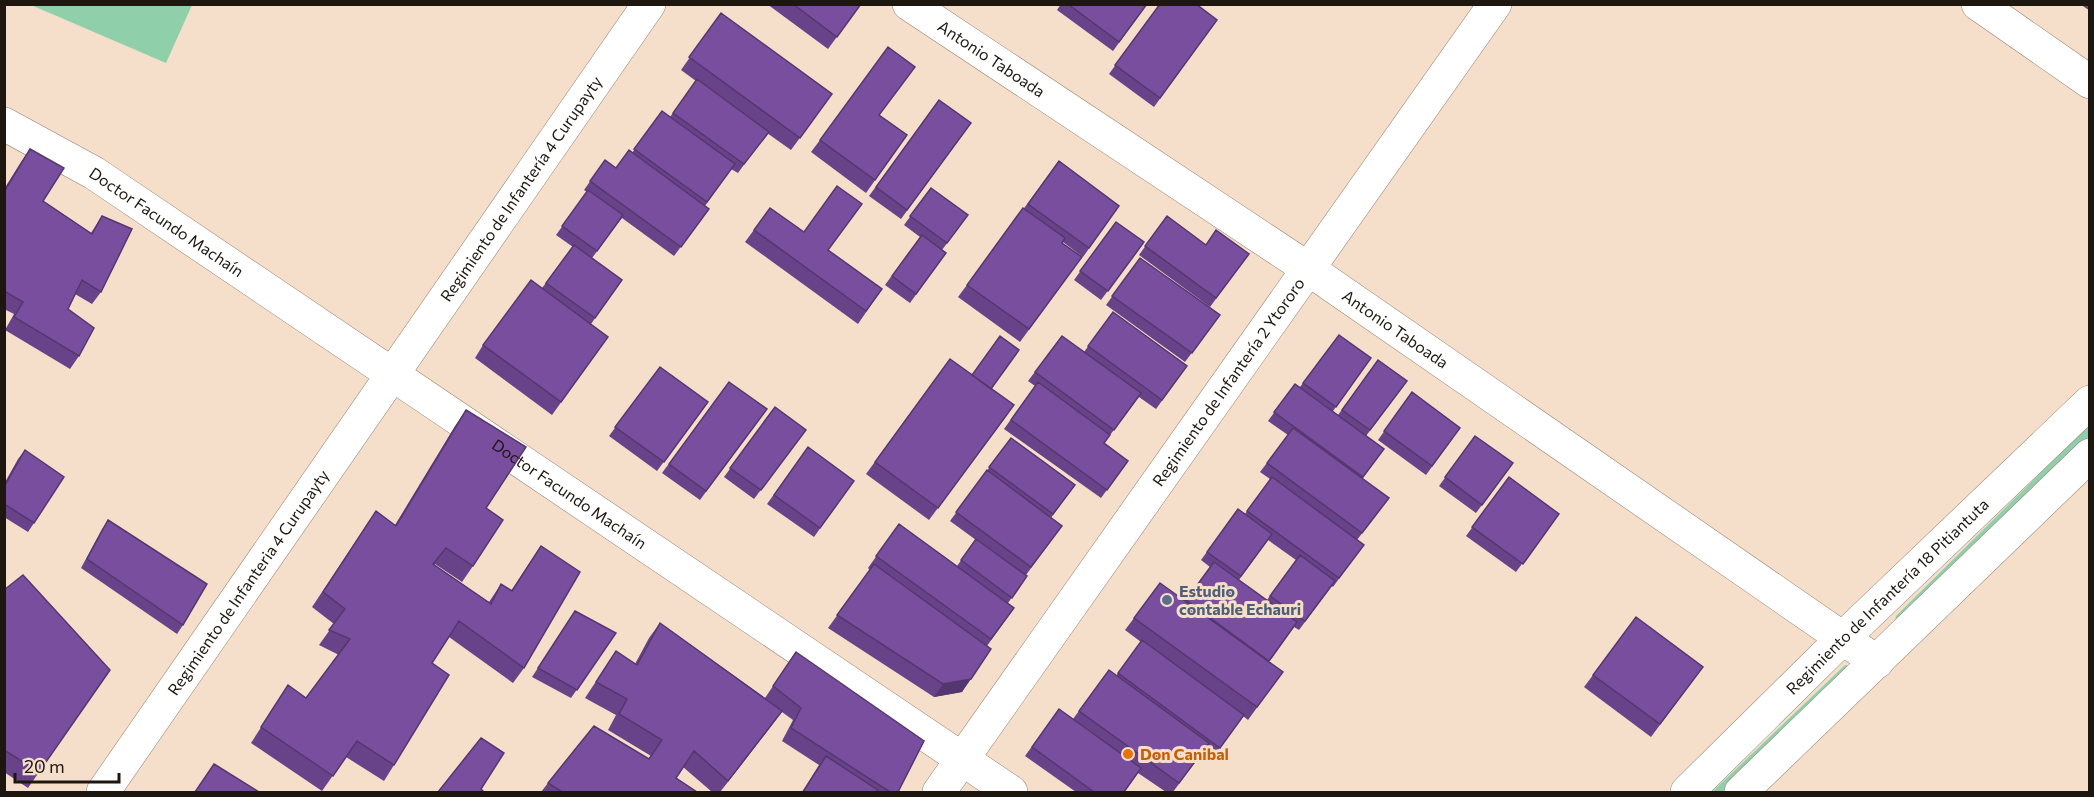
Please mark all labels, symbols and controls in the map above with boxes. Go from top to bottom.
street label: Antonio Taboada [935,16,1049,101]
street label: Regimiento de Infantería 4 Curupayty [436,72,605,305]
street label: Doctor Facundo Machaín [86,163,248,280]
street label: Regimiento de Infantería 2 Ytororo [1148,274,1308,489]
street label: Antonio Taboada [1339,285,1452,372]
street label: Doctor Facundo Machaín [489,435,650,552]
street label: Regimiento de Infanteria 4 Curupayty [163,466,333,699]
street label: Regimiento de Infantería 18 Pitiantuta [1782,494,1992,698]
place label: Estudio contable Echauri [1179,581,1301,618]
marker: Estudio contable Echauri [1160,593,1174,607]
place label: Don Canibal [1140,744,1229,763]
scale bar [15,746,118,784]
marker: Don Canibal [1121,747,1135,761]
text: 20 m [24,755,65,777]

